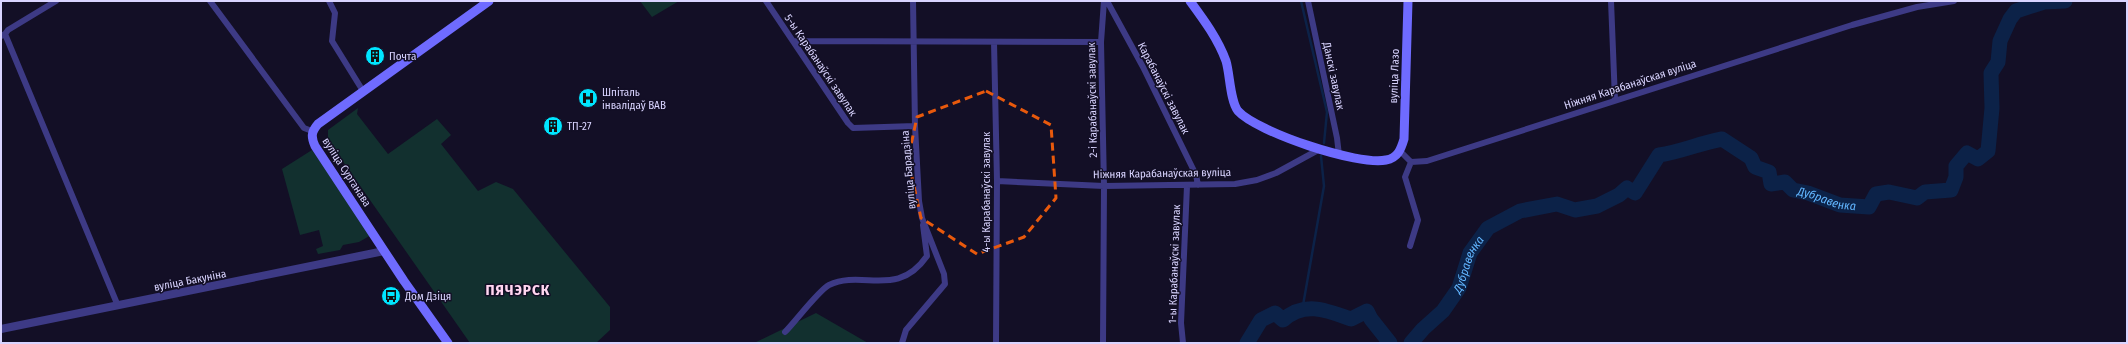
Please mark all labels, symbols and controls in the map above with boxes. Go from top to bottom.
street label: 5-ы Карабанаўскі завулак [782,12,860,119]
street label: Карабанаўскі завулак [1135,40,1193,137]
street label: Данскі завулак [1320,40,1347,112]
street label: 2-і Карабанаўскі завулак [1085,41,1100,158]
building icon: Почта [364,45,386,67]
street label: вуліца Лазо [1387,48,1402,104]
place label: Почта [389,50,416,63]
street label: Ніжняя Карабанаўская вуліца [1562,57,1698,112]
place label: Шпіталь інвалідаў ВАВ [602,86,666,112]
hospital icon: Шпіталь інвалідаў ВАВ [577,87,599,109]
building icon: ТП-27 [542,115,564,137]
place label: ТП-27 [567,120,592,133]
street label: вуліца Барадзіна [899,130,918,210]
street label: 4-ы Карабанаўскі завулак [980,131,993,252]
street label: вуліца Сурганава [319,135,374,209]
street label: Ніжняя Карабанаўская вуліца [1093,166,1231,181]
water label: Дубравенка [1796,184,1857,213]
street label: 1-ы Карабанаўскі завулак [1166,203,1183,324]
water label: Дубравенка [1450,233,1487,297]
street label: вуліца Бакуніна [153,267,227,294]
district label: ПЯЧЭРСК [486,281,550,299]
bus stop icon: Дом Дзіця [380,285,402,307]
place label: Дом Дзіця [404,290,451,303]

